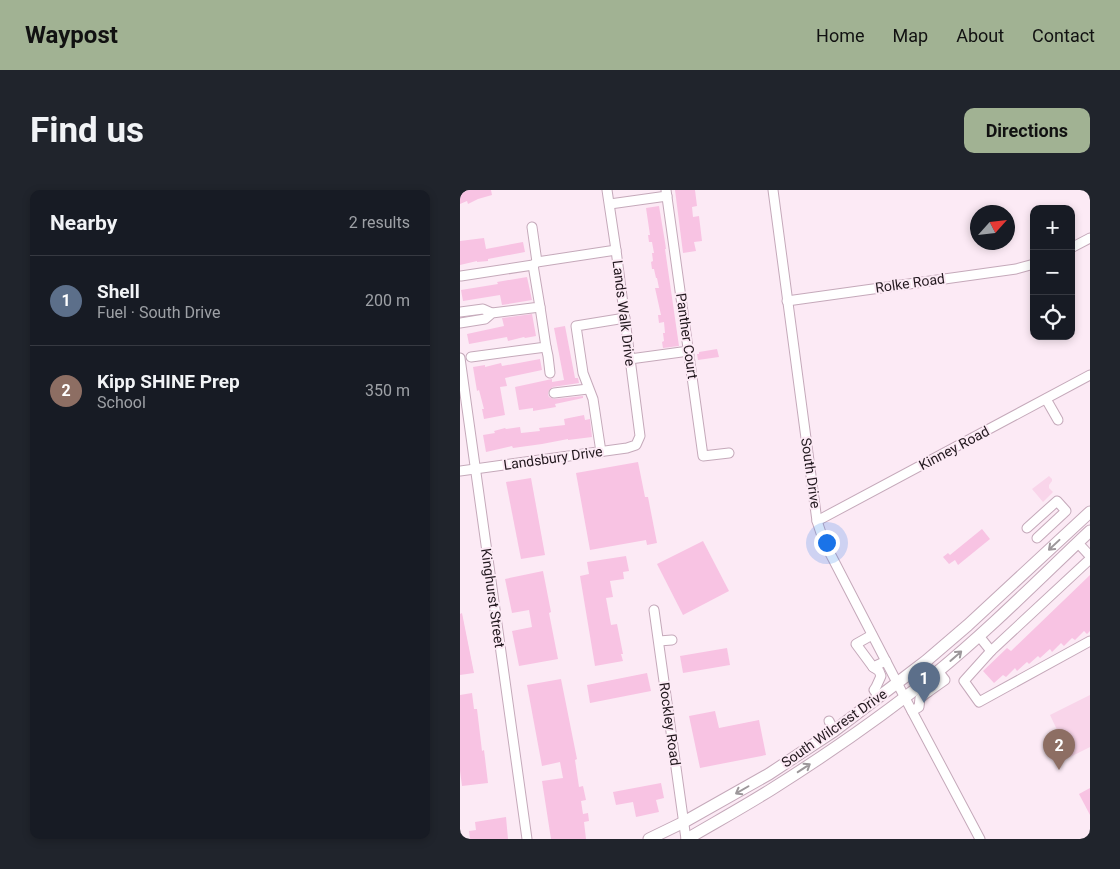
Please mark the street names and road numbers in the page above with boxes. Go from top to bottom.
street label: Lands Walk Drive [610,259,638,367]
street label: Rolke Road [874,270,946,296]
street label: Panther Court [673,292,701,380]
street label: Kinney Road [916,423,992,473]
street label: South Drive [798,437,824,509]
street label: Landsbury Drive [502,443,604,473]
street label: Kinghurst Street [478,547,508,649]
street label: Rockley Road [656,681,684,767]
street label: South Wilcrest Drive [778,686,890,770]

